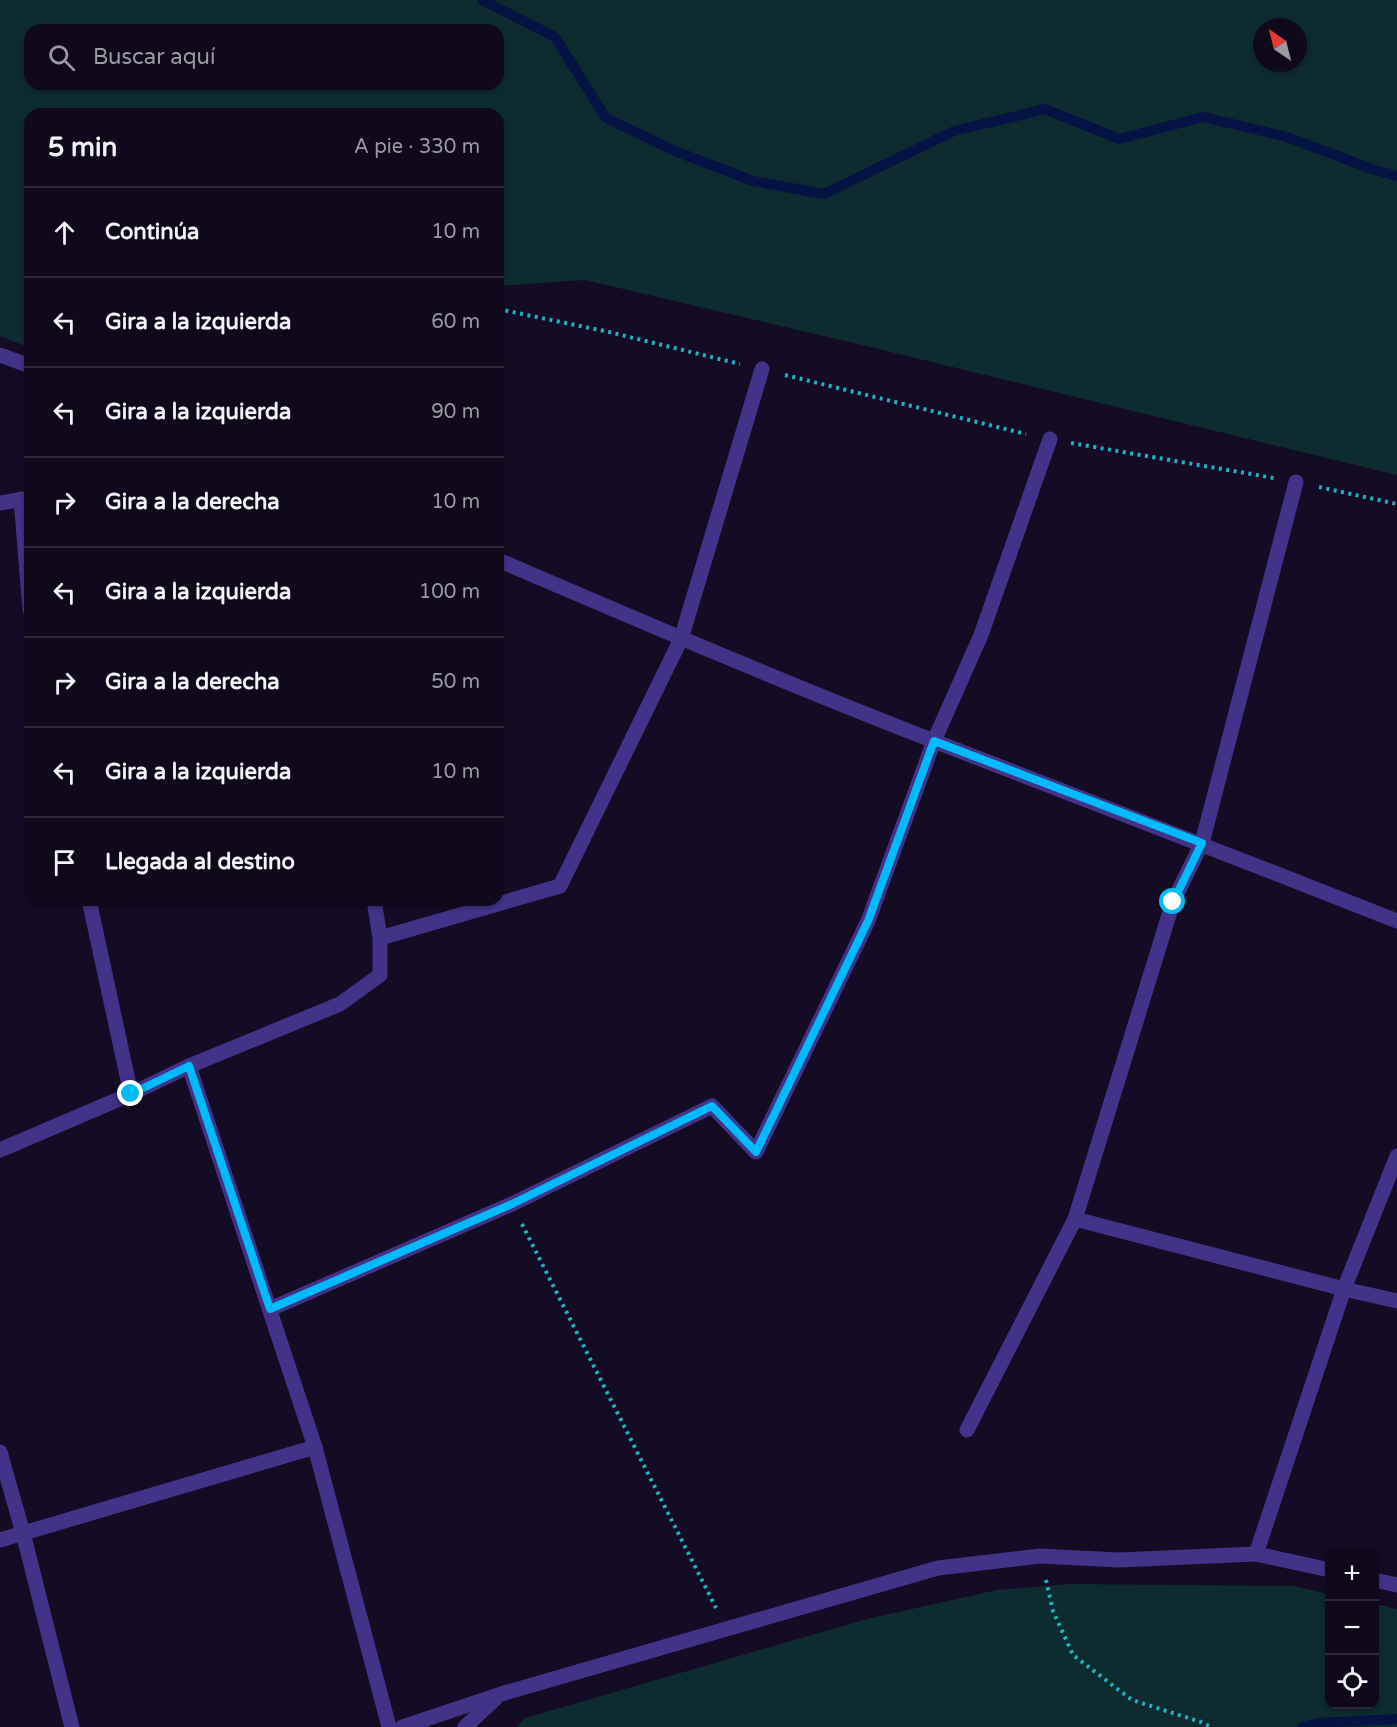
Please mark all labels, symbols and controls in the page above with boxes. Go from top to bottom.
north arrow [1253,18,1307,72]
search box [24,24,504,90]
icon: search [45,41,78,74]
text: Buscar aquí [93,44,215,70]
text: 5 min [48,132,117,163]
text: A pie · 330 m [354,135,480,159]
icon: ahead [48,216,81,249]
text: Continúa [105,219,199,245]
text: 10 m [431,220,480,244]
icon: left [48,306,81,339]
text: Gira a la izquierda [105,309,291,335]
text: 60 m [431,310,480,334]
icon: left [48,396,81,429]
text: Gira a la izquierda [105,399,291,425]
text: 90 m [431,400,480,424]
icon: right [48,486,81,519]
text: Gira a la derecha [105,489,280,515]
text: 10 m [431,490,480,514]
icon: left [48,576,81,609]
text: Gira a la izquierda [105,579,291,605]
text: 100 m [419,580,480,604]
icon: right [48,666,81,699]
text: Gira a la derecha [105,669,280,695]
text: 50 m [431,670,480,694]
icon: left [48,756,81,789]
text: Gira a la izquierda [105,759,291,785]
text: 10 m [431,760,480,784]
icon: arrive [48,846,81,879]
text: Llegada al destino [105,849,295,875]
route start [1159,888,1185,914]
route end [117,1080,143,1106]
map controls [1325,1547,1379,1709]
button: + [1325,1547,1379,1601]
button: − [1325,1601,1379,1655]
button: locate [1325,1655,1379,1709]

